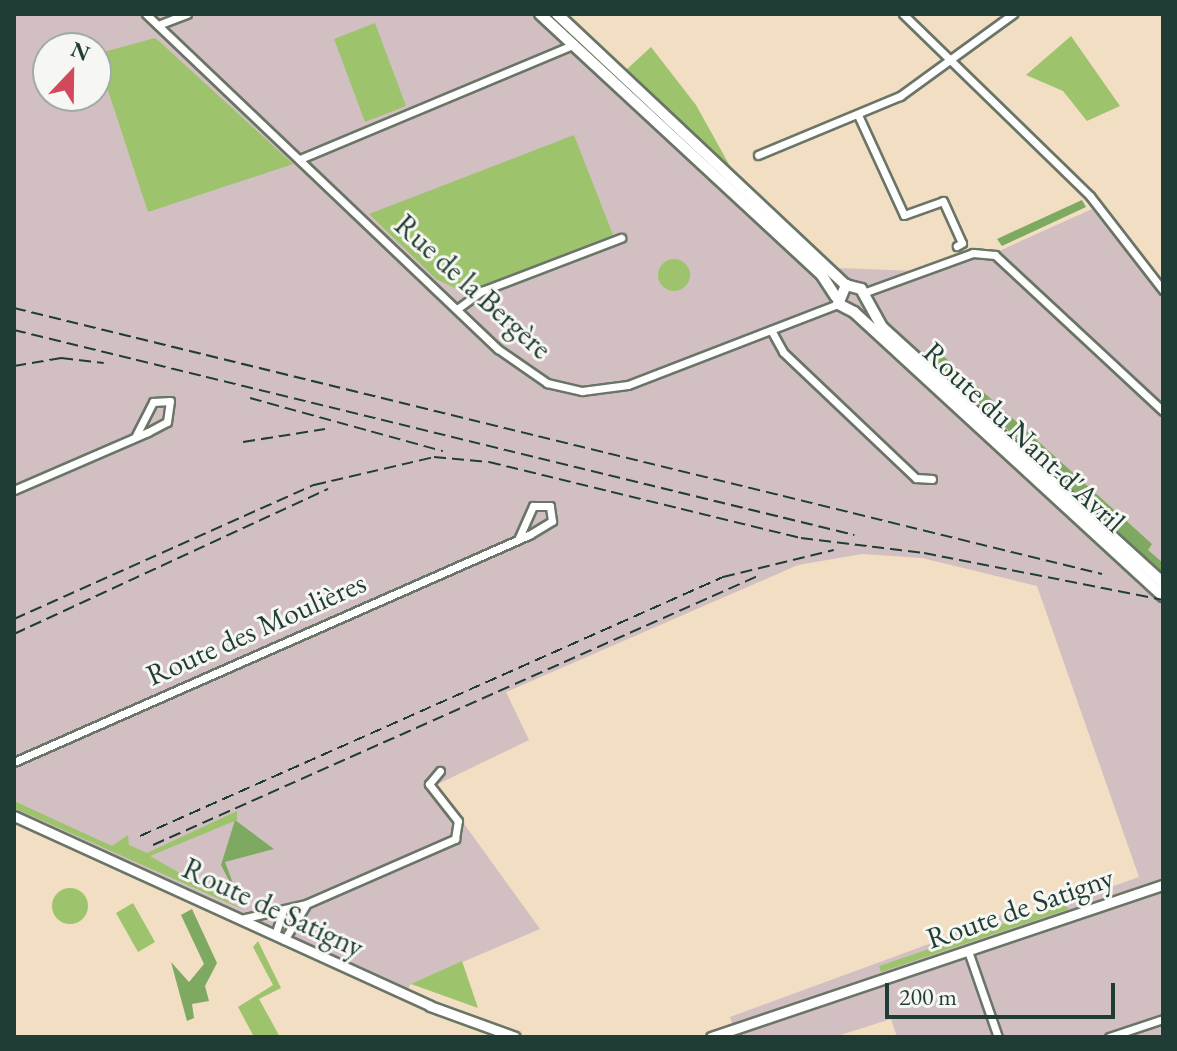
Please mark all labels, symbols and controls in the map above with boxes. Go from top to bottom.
north arrow [32,32,112,112]
text: N [67,34,94,68]
street label: Rue de la Bergère [387,207,559,367]
street label: Route du Nant-d'Avril [916,334,1132,540]
street label: Route des Moulières [141,564,371,694]
street label: Route de Satigny [177,850,369,966]
street label: Route de Satigny [922,859,1118,957]
scale bar [889,967,1119,1017]
text: 200 m [899,981,957,1012]

